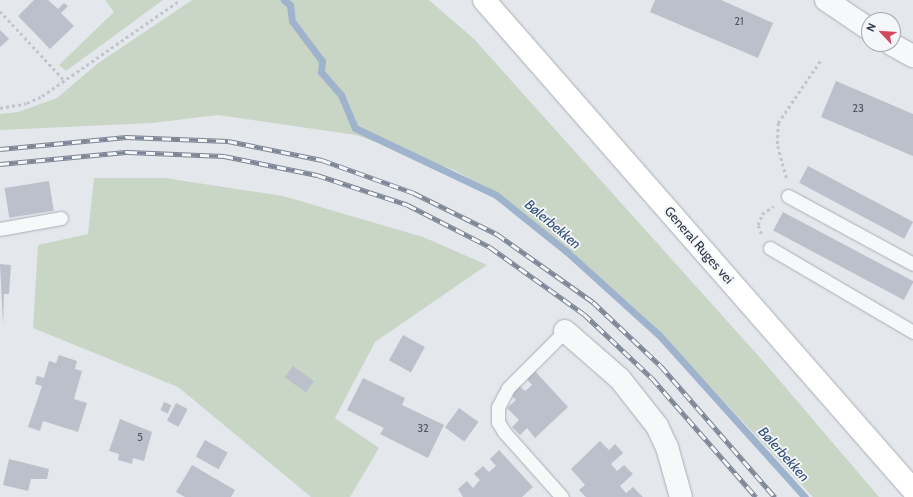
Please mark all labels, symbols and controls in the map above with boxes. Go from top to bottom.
north arrow [861,12,901,52]
house number: 21 [734,14,744,28]
text: N [863,21,879,34]
house number: 23 [852,101,864,115]
water label: Bølerbekken [522,196,584,252]
street label: General Ruges vei [661,203,737,287]
house number: 32 [417,421,429,435]
water label: Bølerbekken [755,423,813,485]
house number: 5 [137,430,143,444]

